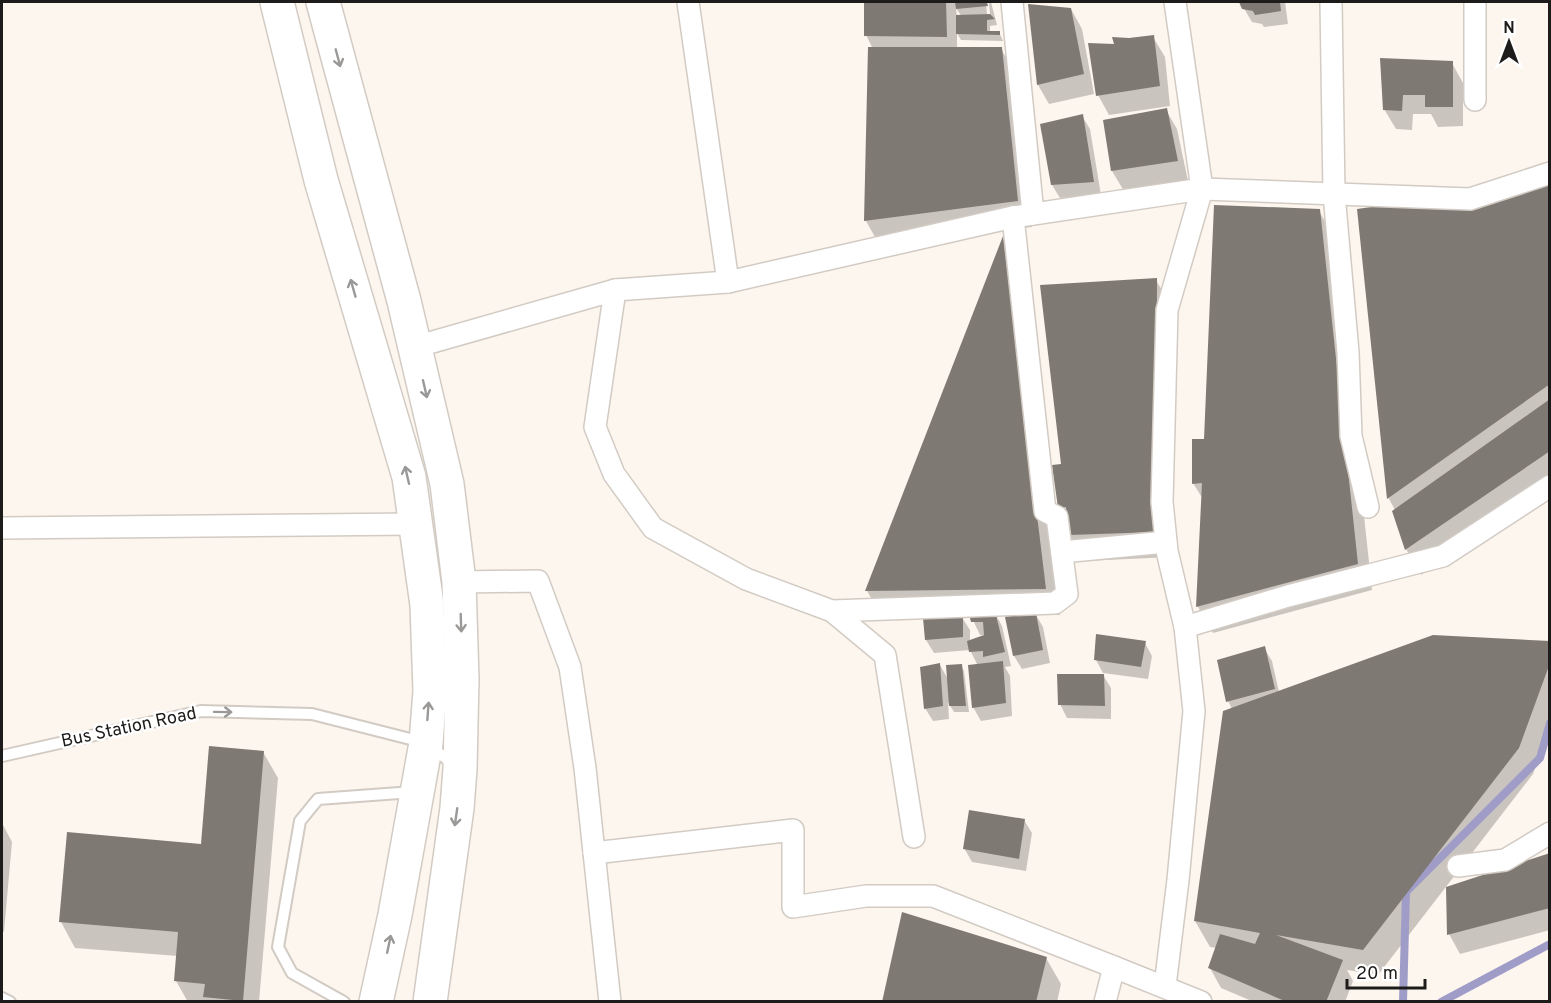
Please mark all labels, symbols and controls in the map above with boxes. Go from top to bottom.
north arrow [1479,12,1539,72]
text: N [1503,19,1515,39]
one-way arrow [333,48,345,67]
one-way arrow [347,279,358,298]
one-way arrow [419,379,431,398]
one-way arrow [401,466,413,485]
one-way arrow [455,612,466,632]
one-way arrow [423,701,434,721]
street label: Bus Station Road [59,702,199,754]
one-way arrow [213,706,233,718]
one-way arrow [450,807,461,827]
one-way arrow [384,935,395,955]
scale bar [1347,952,1425,990]
text: 20 m [1356,963,1398,986]

